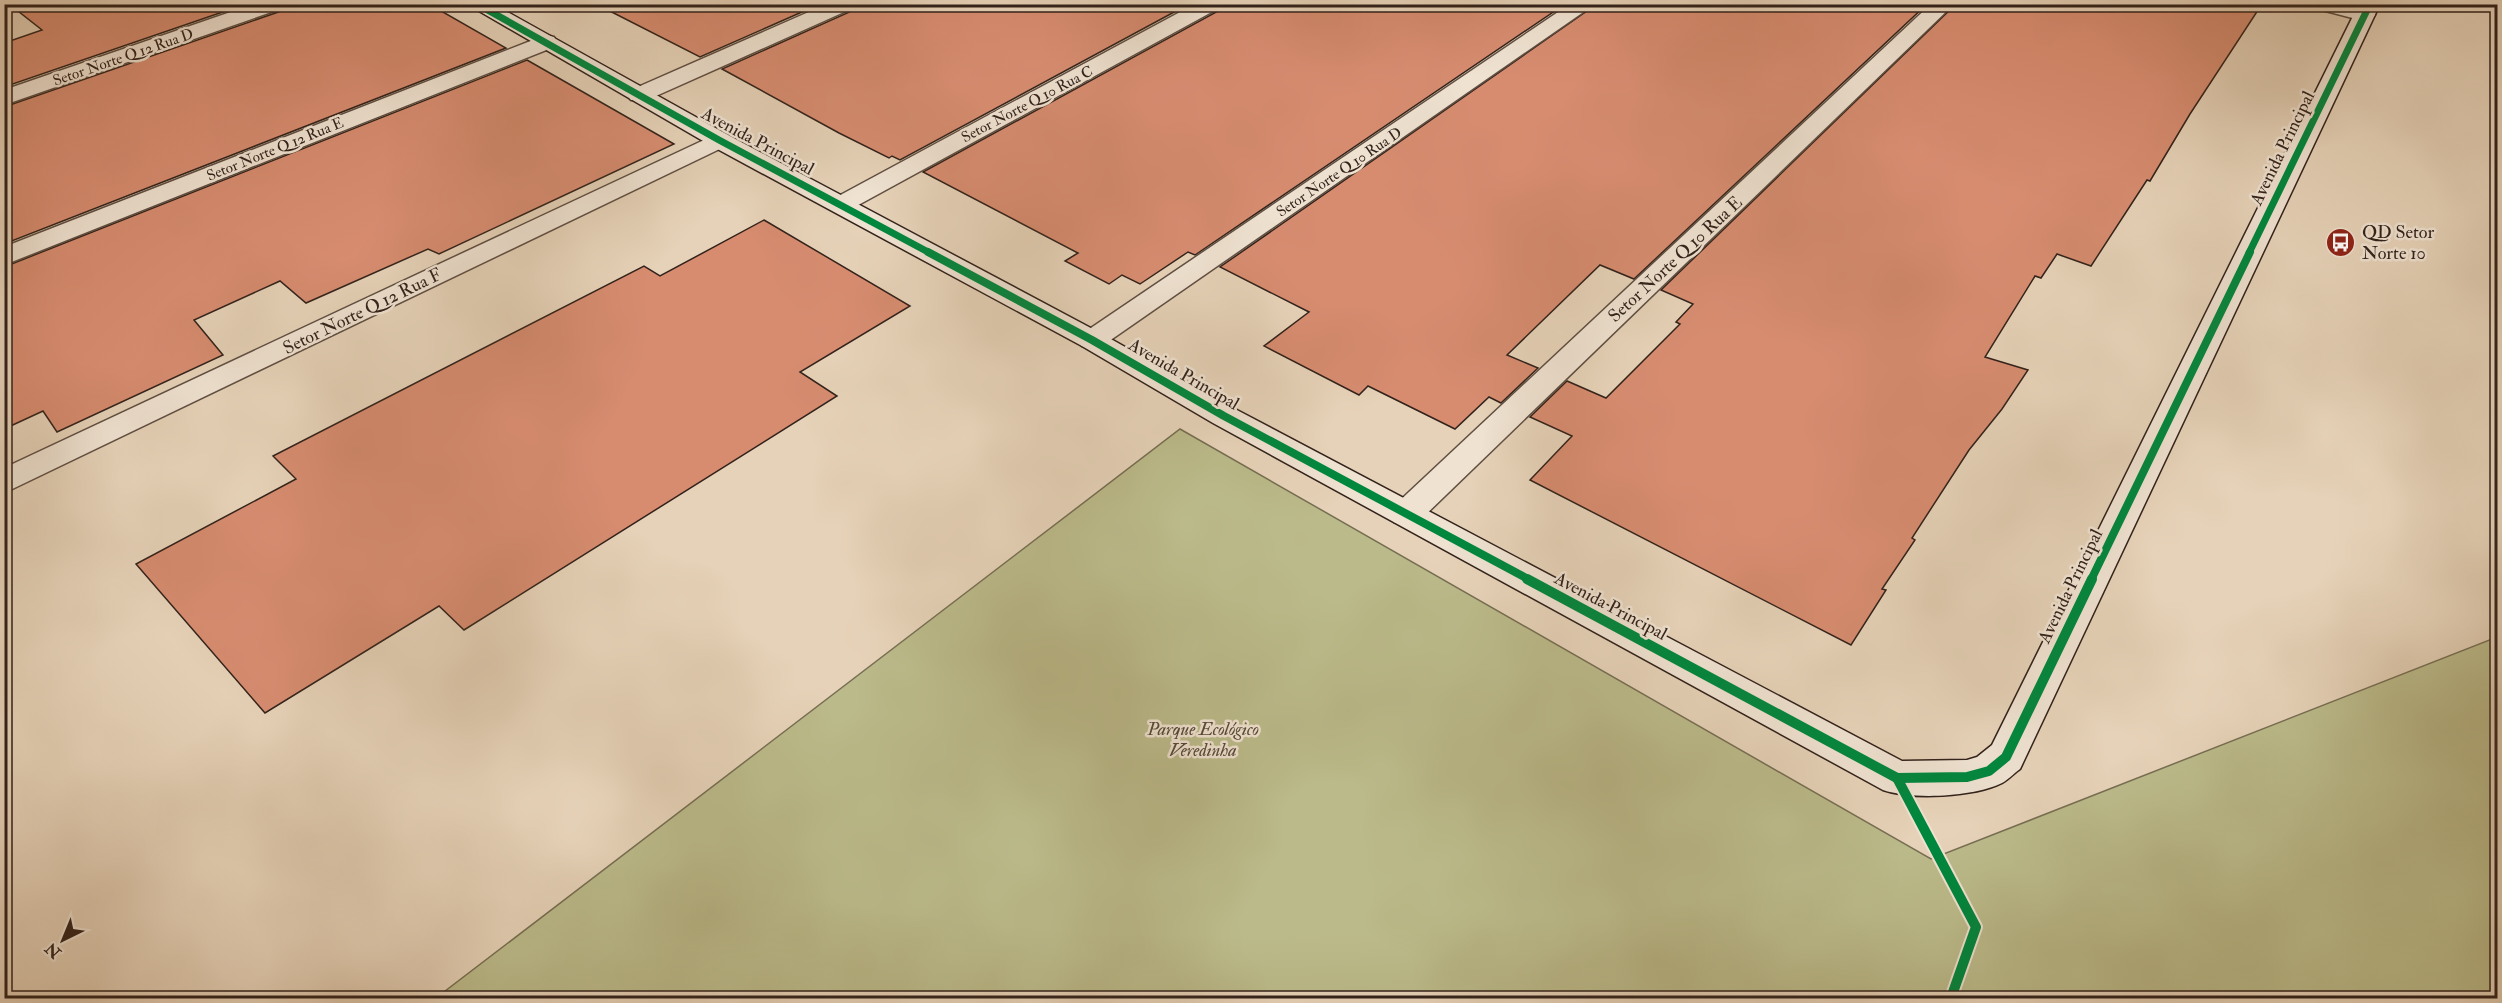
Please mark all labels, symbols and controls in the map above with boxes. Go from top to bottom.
street label: Setor Norte Q 12 Rua D [50,24,196,90]
street label: Setor Norte Q 10 Rua C [958,62,1096,147]
street label: Avenida Principal [2244,87,2320,210]
street label: Avenida Principal [697,102,818,181]
street label: Setor Norte Q 12 Rua E [204,113,347,186]
street label: Setor Norte Q 10 Rua D [1273,123,1406,222]
street label: Setor Norte Q 10 Rua E [1603,191,1747,328]
place label: QD Setor Norte 10 [2362,221,2434,265]
bus stop icon: QD Setor Norte 10 [2325,226,2357,258]
street label: Setor Norte Q 12 Rua F [279,263,445,360]
street label: Avenida Principal [1123,333,1244,416]
street label: Avenida Principal [2032,525,2108,648]
street label: Avenida Principal [1550,567,1671,646]
park label: Parque Ecológico Veredinha [1146,718,1259,762]
north arrow [33,910,93,970]
text: N [41,938,66,963]

